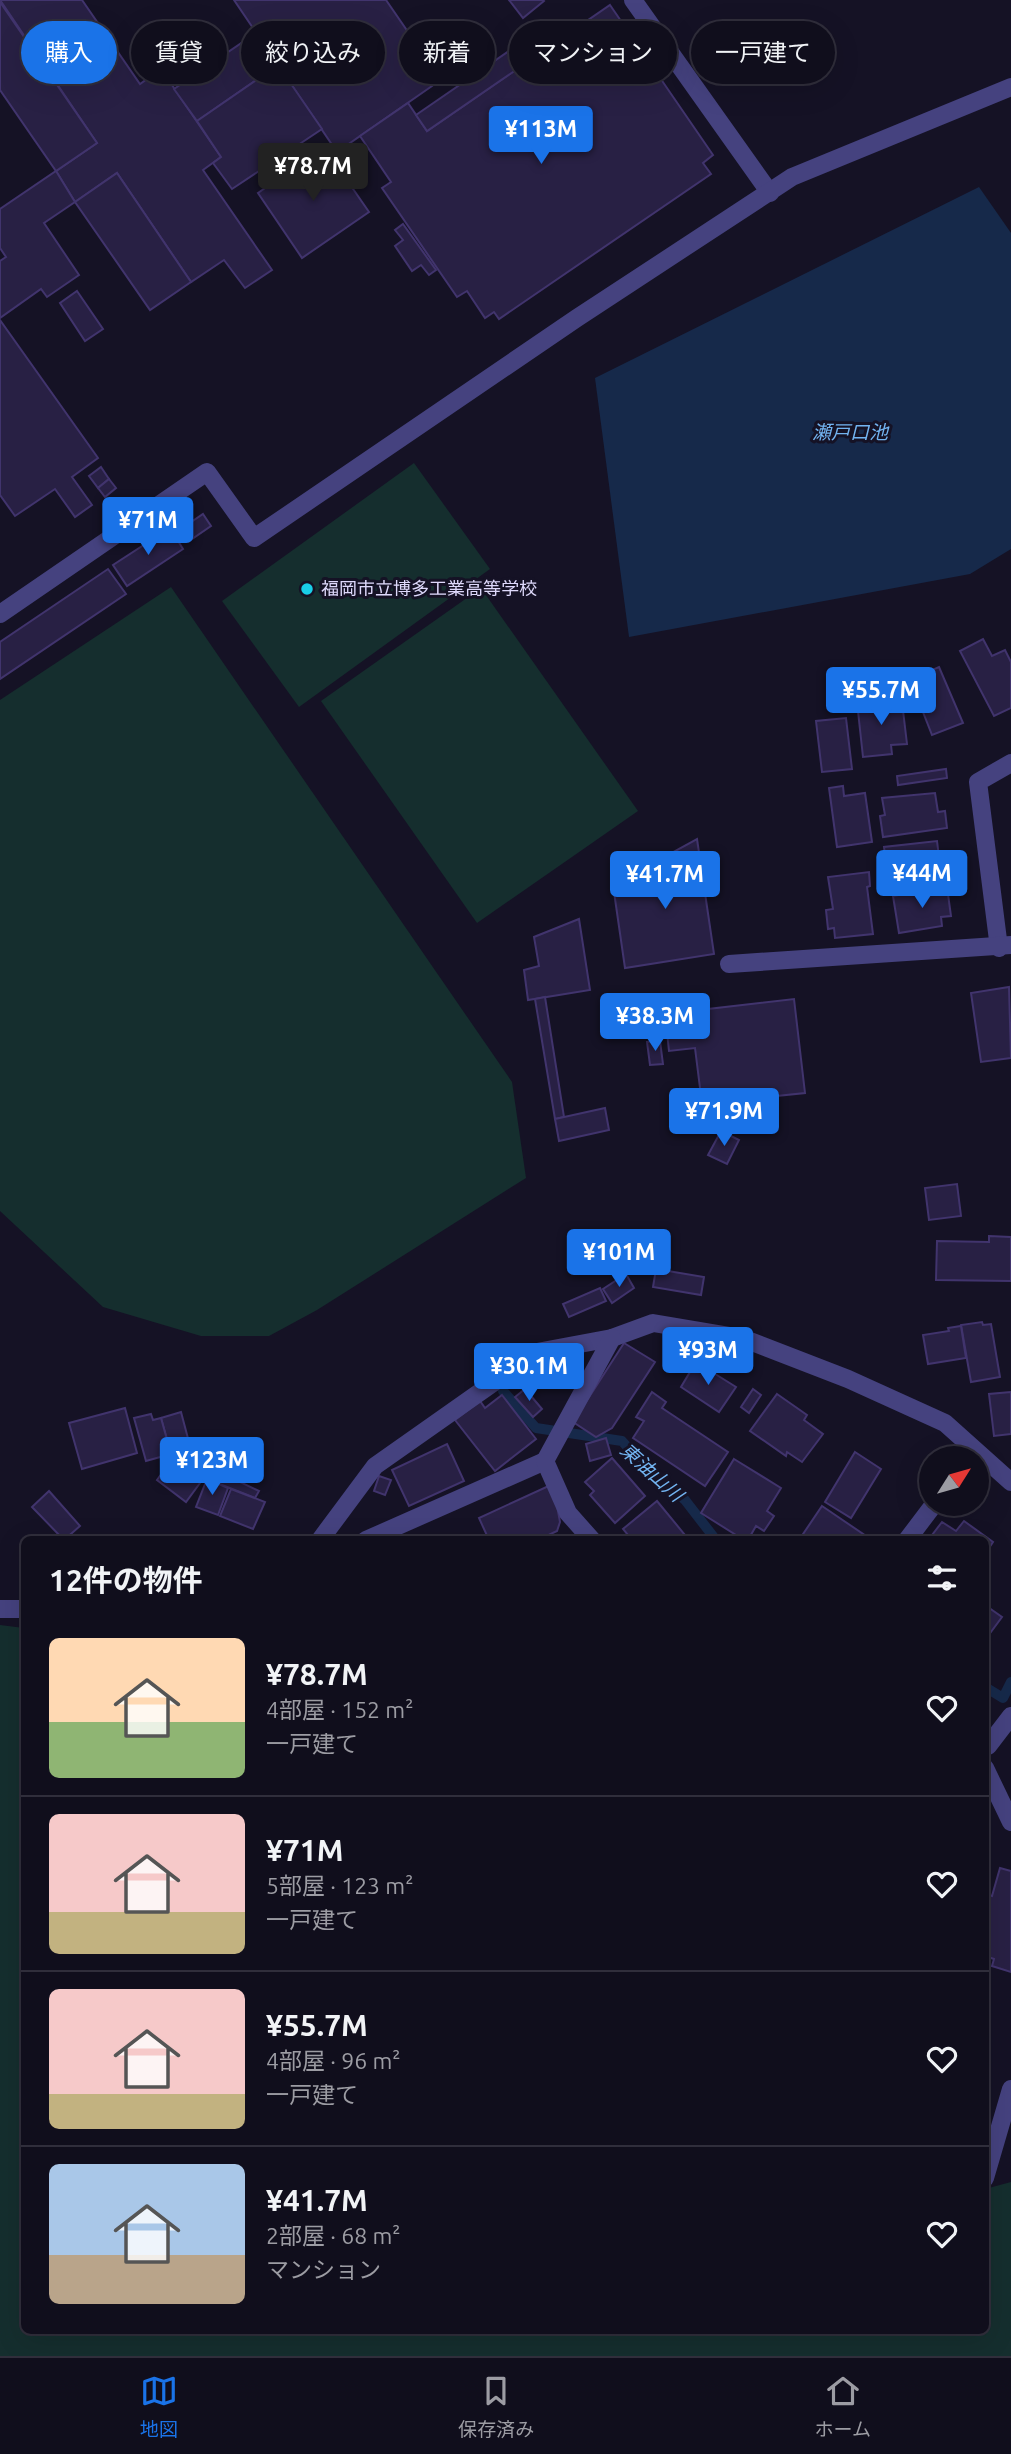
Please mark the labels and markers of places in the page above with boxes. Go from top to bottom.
pin: ¥113M [492,106,590,166]
pin: ¥78.7M [256,144,370,203]
pin: ¥71M [107,498,189,557]
place label: 福岡市立博多工業高等学校 [321,578,537,598]
marker: 福岡市立博多工業高等学校 [299,581,315,597]
pin: ¥55.7M [824,668,938,727]
pin: ¥44M [881,850,963,910]
pin: ¥41.7M [608,852,722,911]
pin: ¥38.3M [598,993,712,1053]
pin: ¥71.9M [667,1088,781,1148]
pin: ¥101M [570,1230,668,1289]
pin: ¥93M [667,1328,749,1387]
pin: ¥30.1M [472,1344,586,1403]
pin: ¥123M [163,1438,261,1497]

